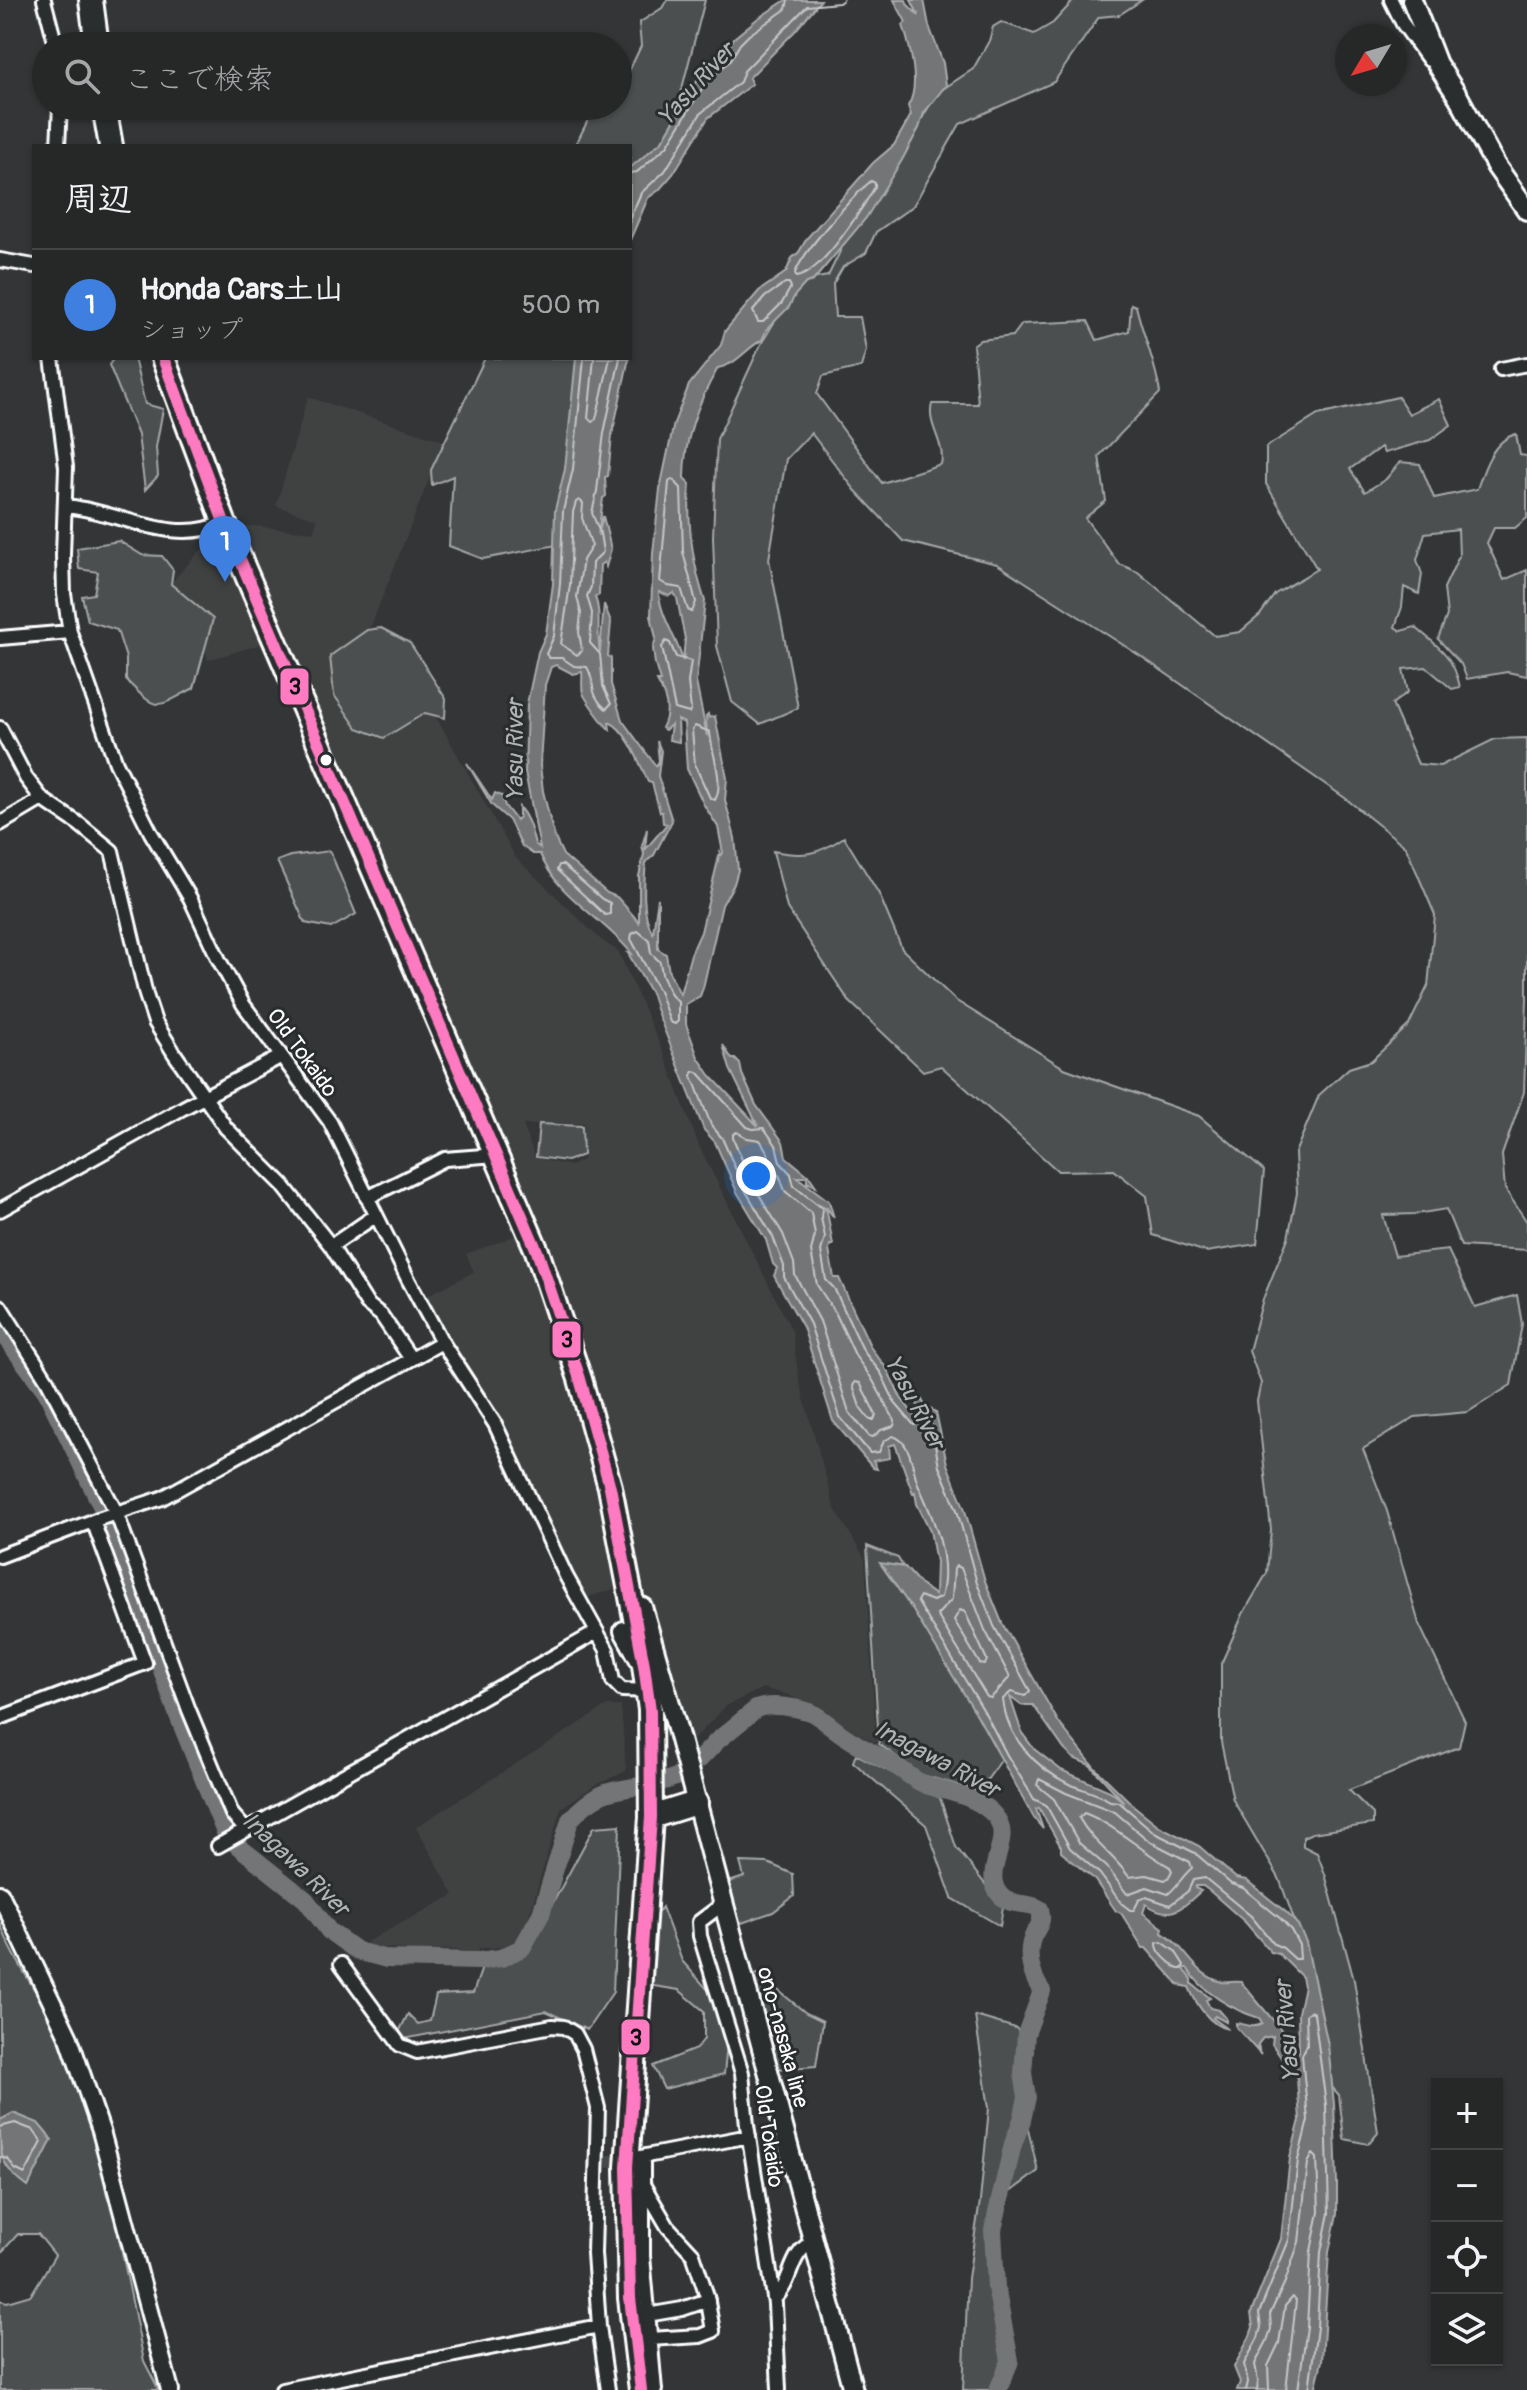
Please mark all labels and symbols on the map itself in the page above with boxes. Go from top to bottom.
north arrow [1335,24,1407,96]
water label: Yasu River [652,34,743,132]
pin: 1 [199,516,251,582]
line badge: 3 [279,667,310,706]
text: 3 [289,673,301,701]
water label: Yasu River [501,696,530,801]
unlabelled marker [318,752,334,768]
street label: Old Tokaido [261,1003,344,1103]
your location [736,1156,776,1196]
line badge: 3 [551,1320,582,1359]
text: 3 [561,1326,573,1354]
water label: Yasu River [878,1351,953,1457]
water label: Inagawa River [869,1714,1007,1806]
water label: Inagawa River [236,1806,358,1925]
street label: ono-nasaka line [751,1964,815,2111]
water label: Yasu River [1268,1976,1306,2083]
line badge: 3 [620,2018,651,2056]
text: 3 [630,2024,642,2052]
street label: Old Tokaido [748,2083,790,2189]

